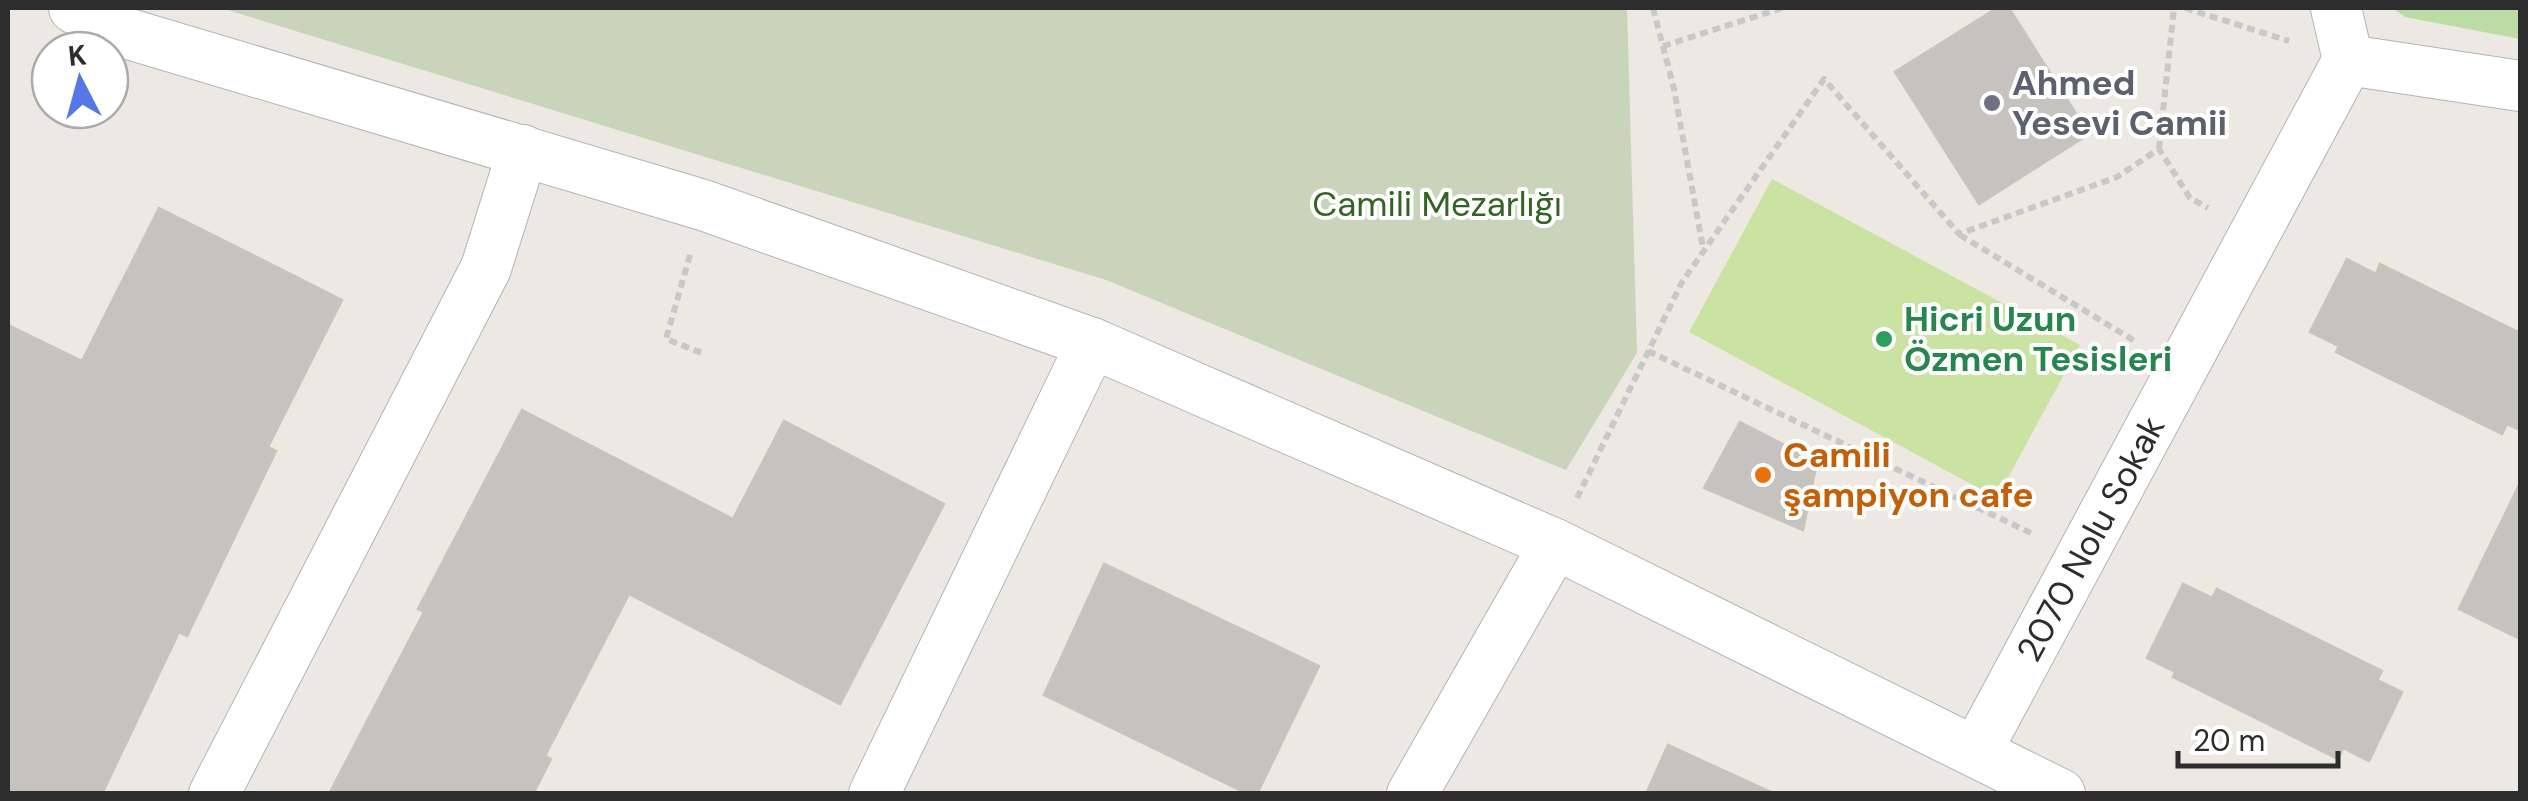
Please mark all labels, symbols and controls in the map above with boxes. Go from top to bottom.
north arrow [30,30,130,130]
text: K [66,36,88,75]
place label: Ahmed Yesevi Camii [2012,60,2227,146]
marker: Ahmed Yesevi Camii [1981,92,2003,114]
park label: Camili Mezarlığı [1312,181,1562,227]
place label: Hicri Uzun Özmen Tesisleri [1904,296,2172,382]
marker: Hicri Uzun Özmen Tesisleri [1873,328,1895,350]
street label: 2070 Nolu Sokak [2006,408,2176,669]
place label: Camili şampiyon cafe [1783,432,2034,518]
marker: Camili şampiyon cafe [1752,464,1774,486]
scale bar [2178,706,2338,768]
text: 20 m [2193,721,2265,760]

